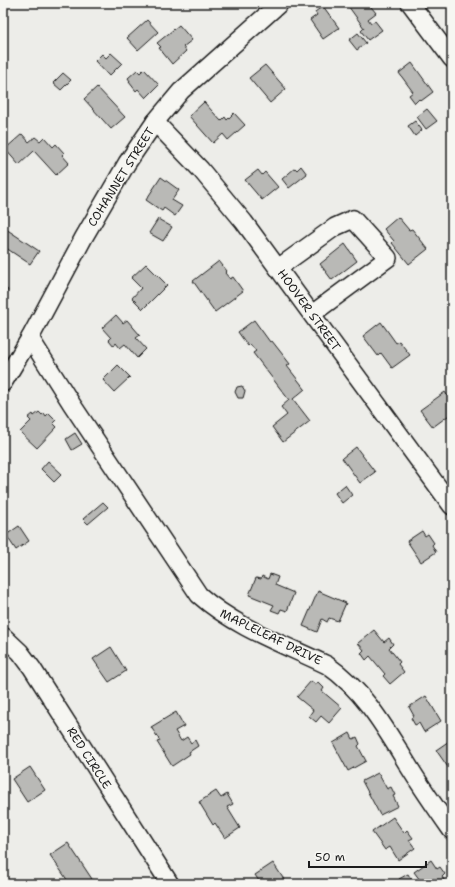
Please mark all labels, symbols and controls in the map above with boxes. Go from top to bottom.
street label: COHANNET STREET [84,124,158,230]
street label: HOOVER STREET [274,266,344,355]
street label: MAPLELEAF DRIVE [217,605,325,669]
street label: RED CIRCLE [63,724,115,792]
scale bar [309,843,426,869]
text: 50 m [315,849,345,865]

